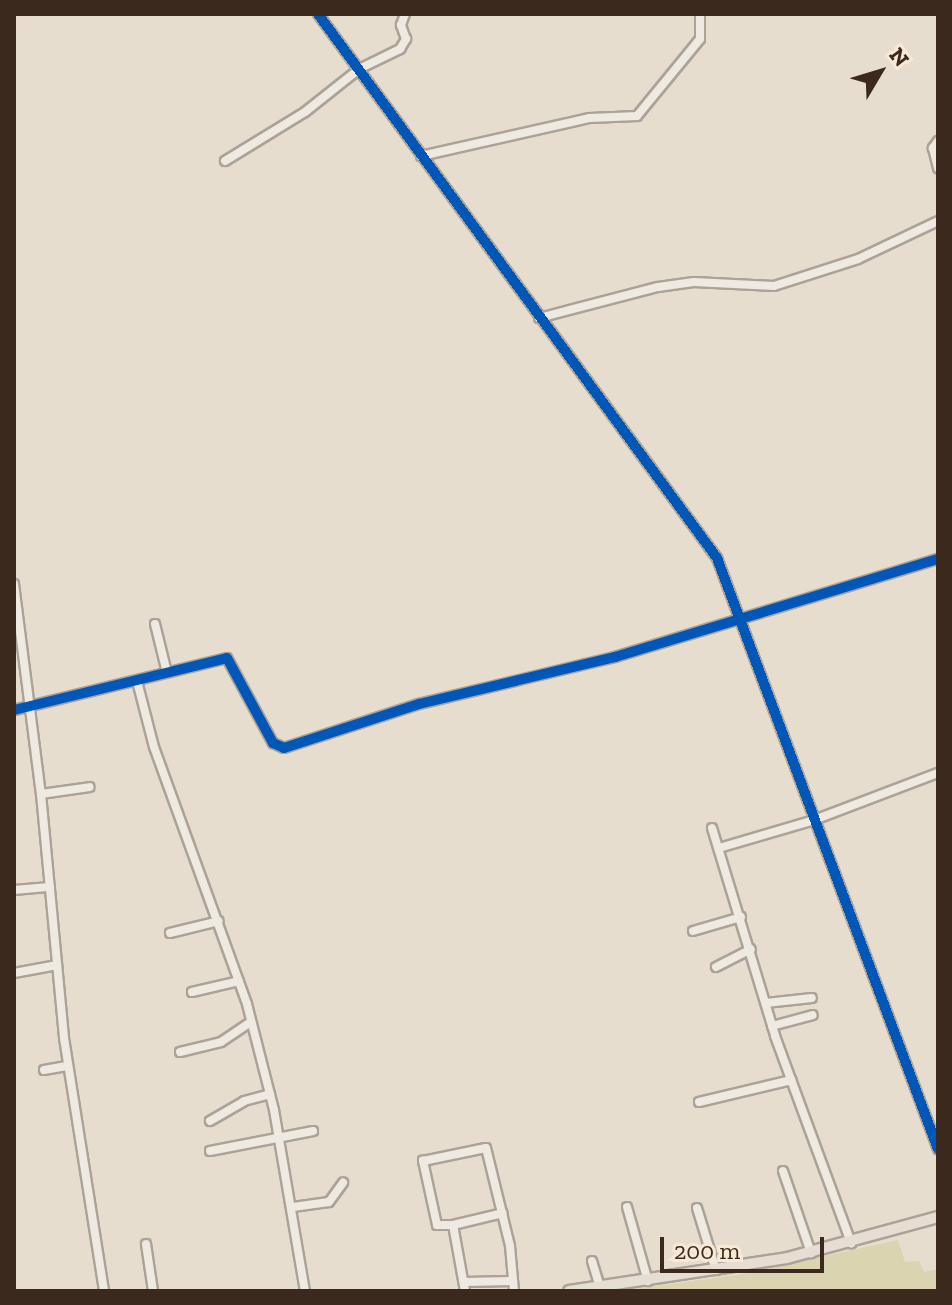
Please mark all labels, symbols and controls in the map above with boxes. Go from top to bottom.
north arrow [840,32,920,112]
text: N [884,42,915,72]
scale bar [664,1221,828,1271]
text: 200 m [674,1236,740,1265]

